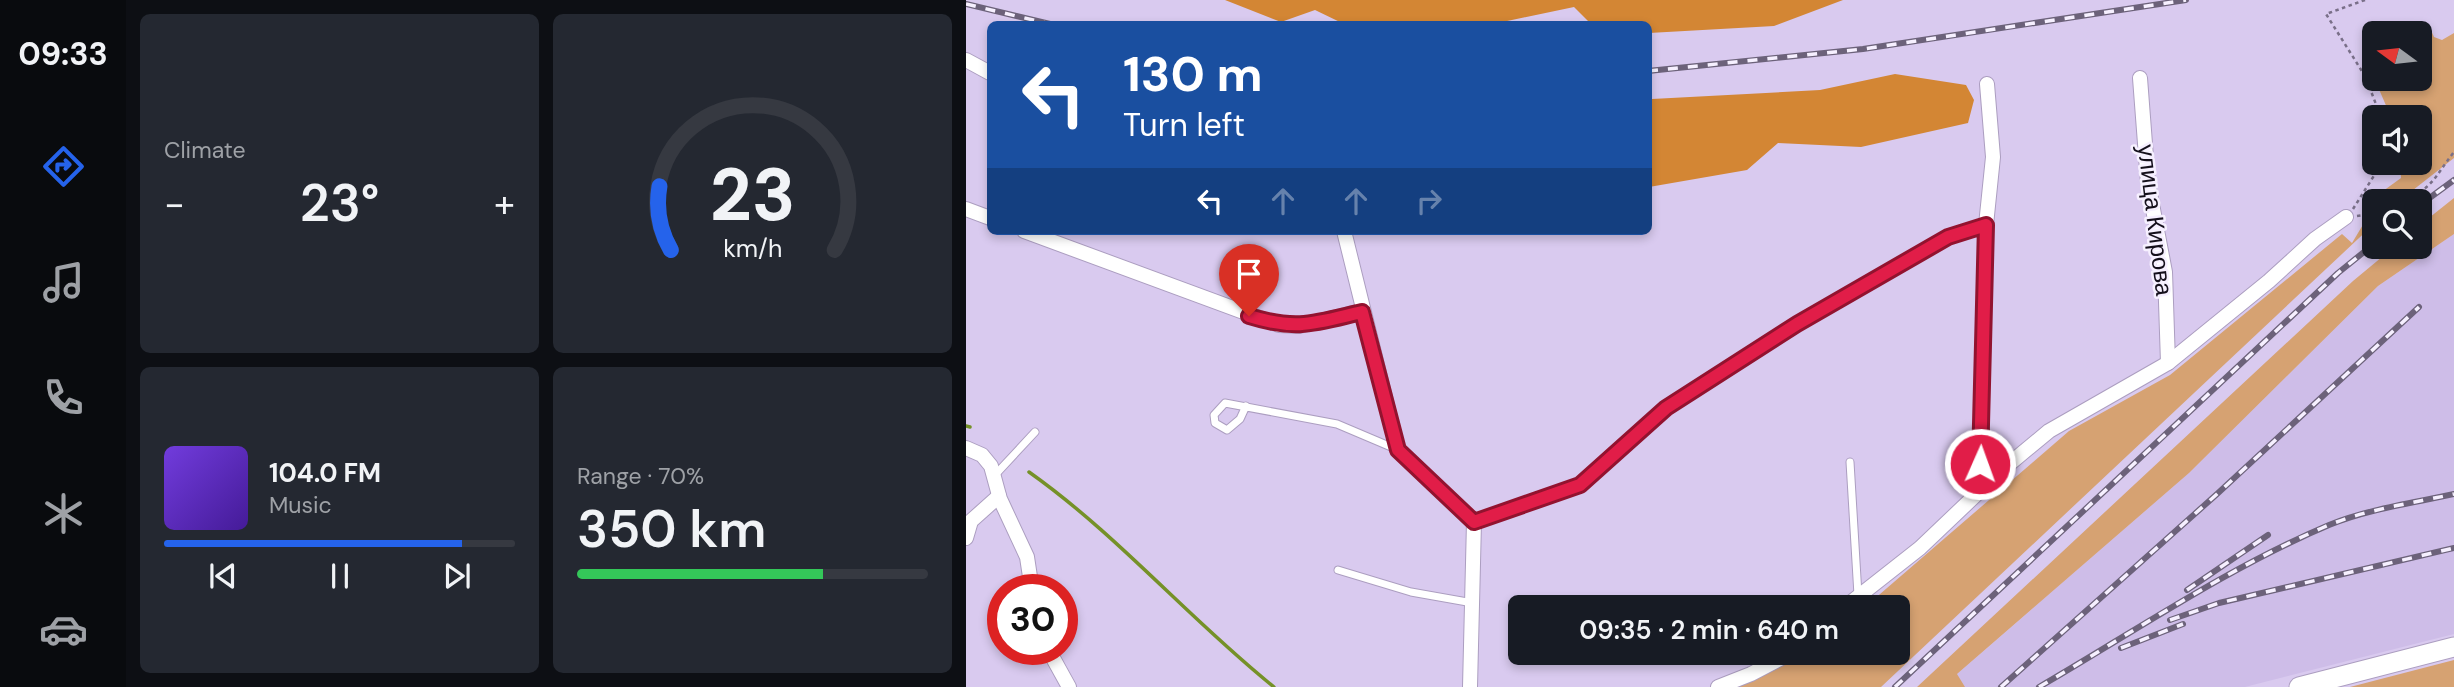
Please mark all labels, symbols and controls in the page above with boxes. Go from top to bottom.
north arrow [2362,21,2432,91]
map controls [2362,21,2432,259]
text: 09:33 [18,33,108,75]
text: 130 m [1123,42,1263,106]
icon: left [1008,49,1099,140]
text: Turn left [1123,104,1245,146]
button: sound [2362,105,2432,175]
text: Climate [164,135,246,165]
icon: directions [39,142,88,191]
street label: улица Кирова [2131,142,2180,298]
text: 23 [710,148,795,243]
text: 23° [300,169,379,237]
text: − [164,179,185,229]
text: + [494,179,515,229]
icon: left [1191,182,1229,220]
icon: ahead [1264,182,1302,220]
icon: ahead [1337,182,1375,220]
icon: right [1410,182,1448,220]
button: search [2362,189,2432,259]
text: km/h [723,231,782,264]
pin [1219,244,1279,316]
icon: arrive [1230,255,1268,293]
icon: music [39,258,88,307]
icon: phone [39,373,88,422]
position arrow [1943,427,2017,501]
text: 104.0 FM [269,456,381,490]
text: Range · 70% [577,461,704,491]
icon: climate [39,489,88,538]
text: Music [269,490,332,520]
text: 350 km [577,495,766,563]
icon: previous [204,557,242,595]
icon: pause [321,557,359,595]
icon: next [438,557,476,595]
speed limit sign: 30 [987,574,1078,665]
icon: car [39,605,88,654]
text: 09:35 · 2 min · 640 m [1579,613,1839,647]

